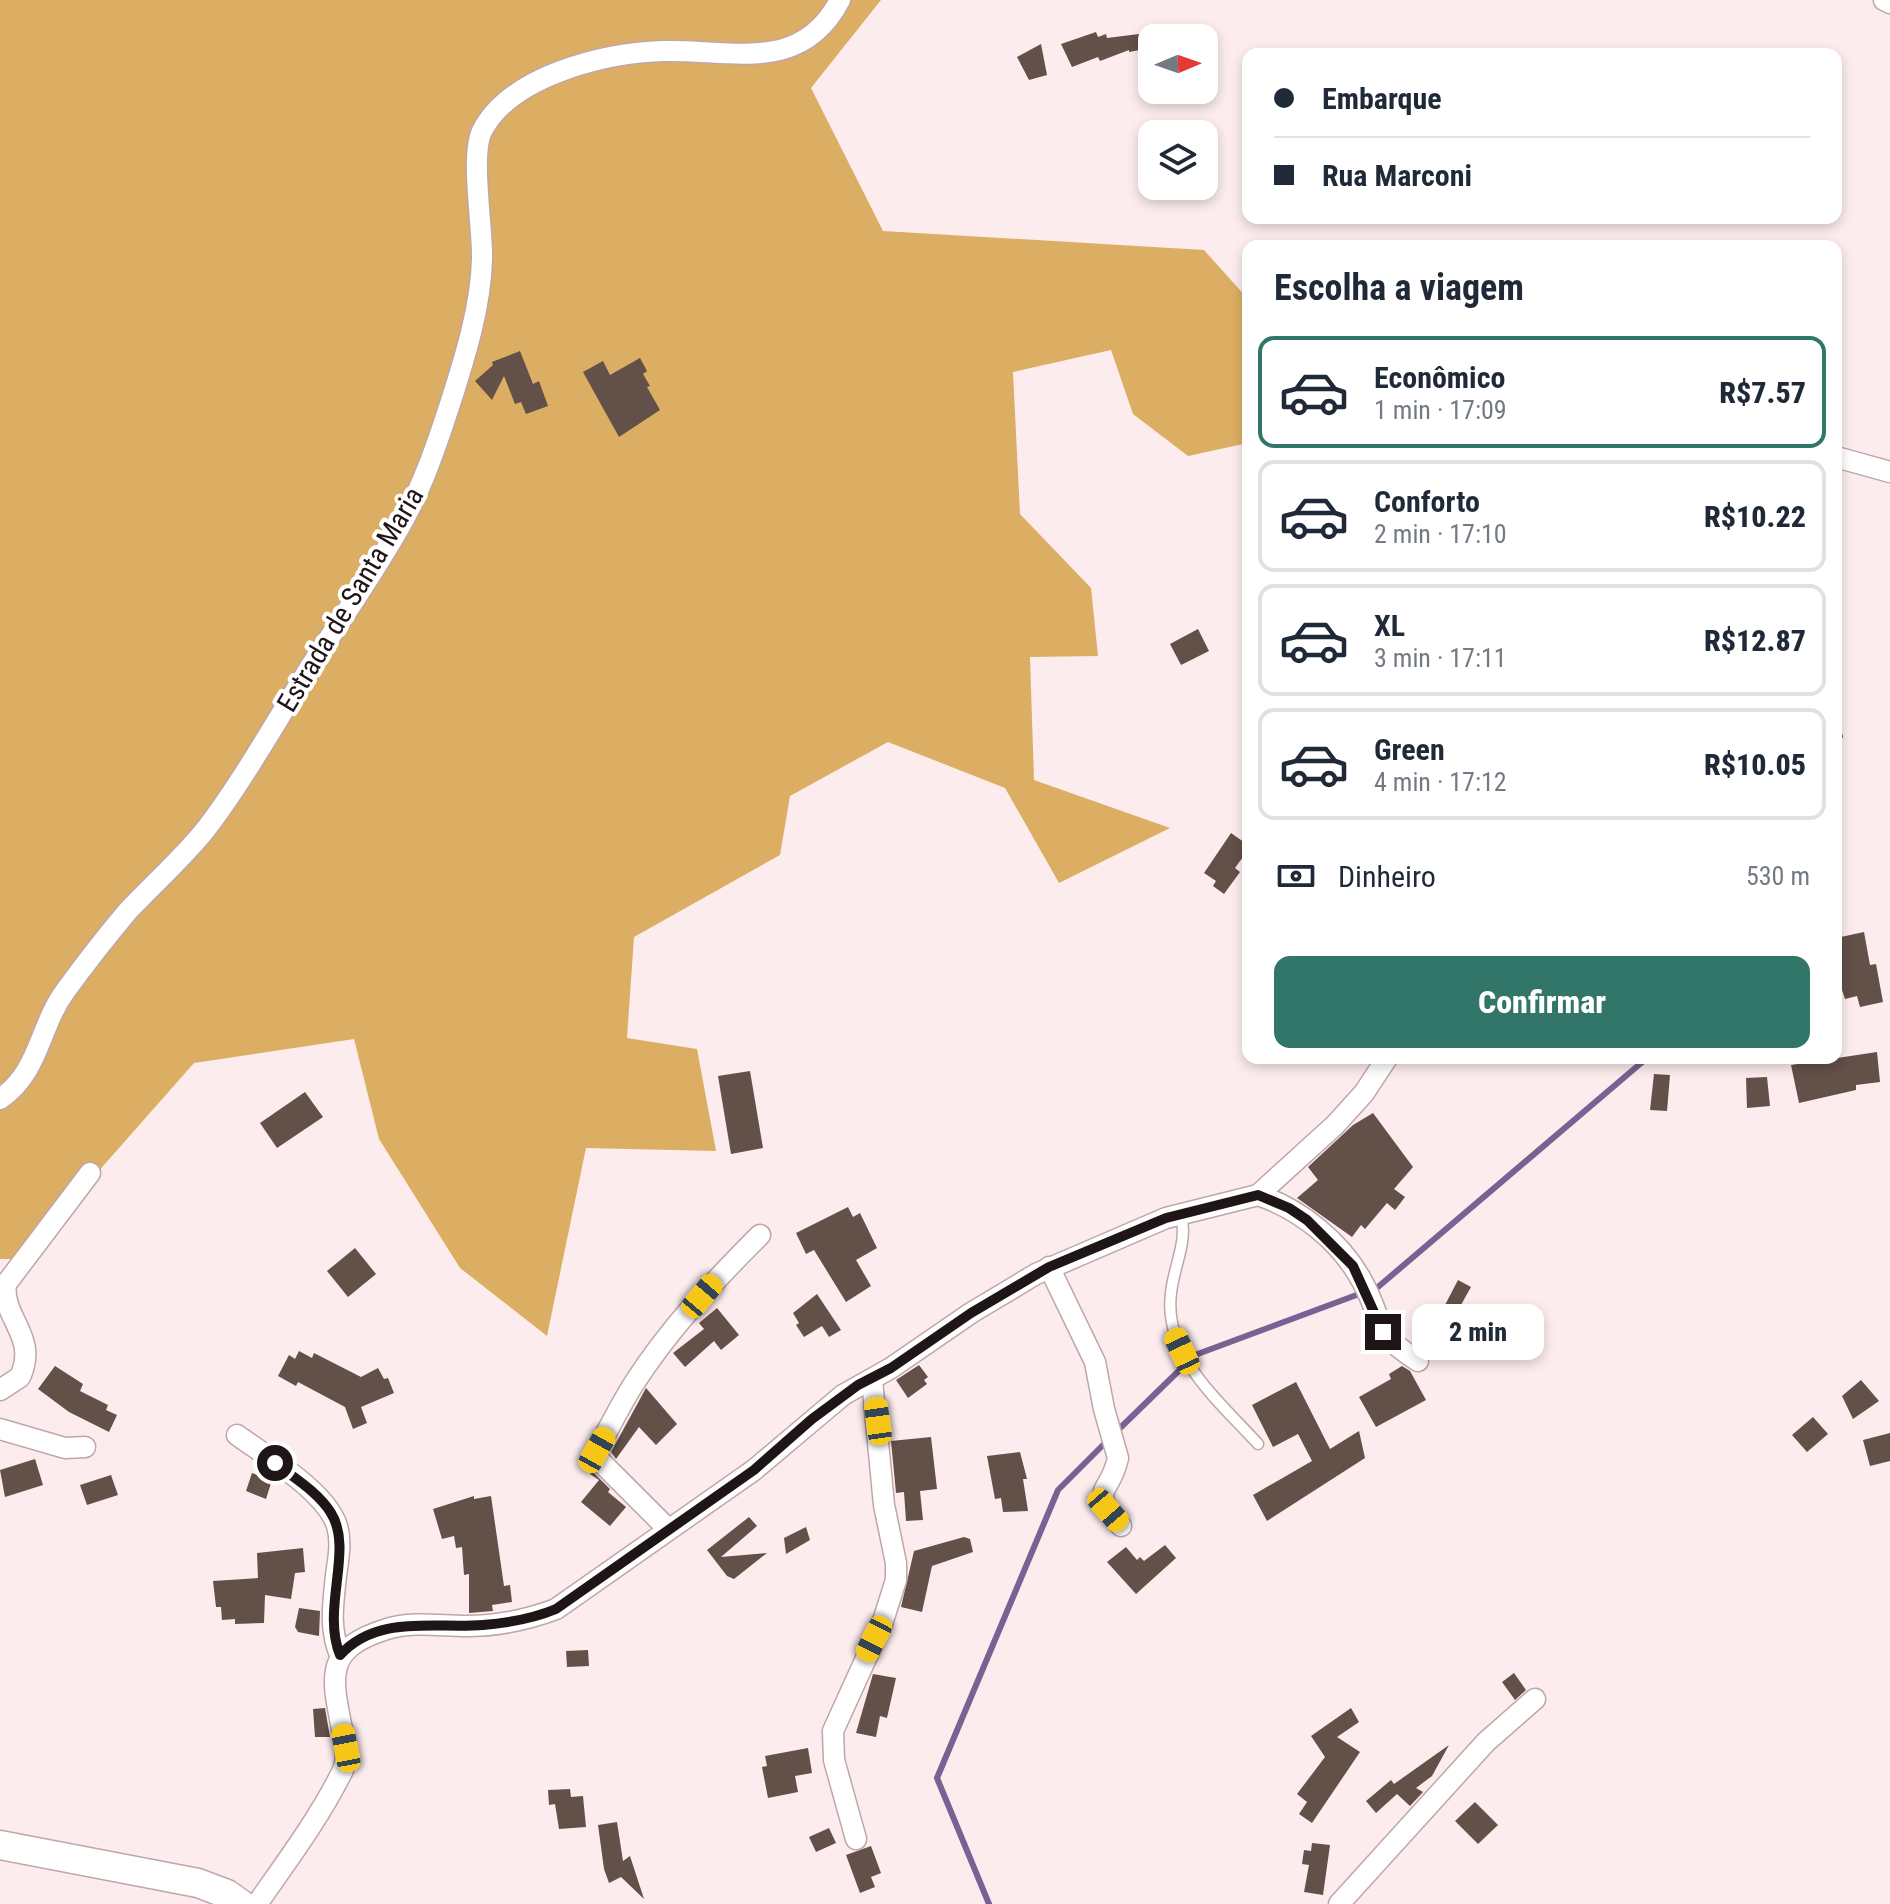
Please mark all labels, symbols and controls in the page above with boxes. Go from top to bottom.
north arrow [1138,24,1218,104]
map controls [1138,24,1218,200]
text: Embarque [1322,81,1442,116]
button: layers [1138,120,1218,200]
text: Rua Marconi [1322,158,1472,193]
text: Escolha a viagem [1274,267,1524,309]
icon: car [1278,356,1350,428]
text: Econômico [1374,360,1505,395]
text: R$7.57 [1719,375,1806,410]
text: 1 min · 17:09 [1374,395,1507,425]
icon: car [1278,480,1350,552]
street label: Estrada de Santa Maria [270,481,431,718]
text: Conforto [1374,484,1480,519]
text: R$10.22 [1704,499,1806,534]
text: 2 min · 17:10 [1374,519,1507,549]
icon: car [1278,604,1350,676]
text: XL [1374,608,1405,643]
text: R$12.87 [1704,623,1806,658]
text: 3 min · 17:11 [1374,643,1507,673]
icon: car [1278,728,1350,800]
text: Green [1374,732,1445,767]
text: R$10.05 [1704,747,1806,782]
text: 4 min · 17:12 [1374,767,1507,797]
icon: cash [1274,854,1318,898]
text: Dinheiro [1338,859,1436,894]
text: 530 m [1746,861,1810,891]
button: Confirmar [1274,956,1810,1048]
car [677,1270,727,1322]
callout: 2 min [1411,1304,1543,1360]
route end [1365,1314,1401,1350]
text: 2 min [1449,1317,1507,1347]
car [1161,1324,1203,1378]
car [863,1396,893,1446]
car [575,1423,619,1477]
route start [257,1445,293,1481]
car [1083,1484,1133,1536]
car [852,1612,896,1666]
car [330,1722,362,1774]

